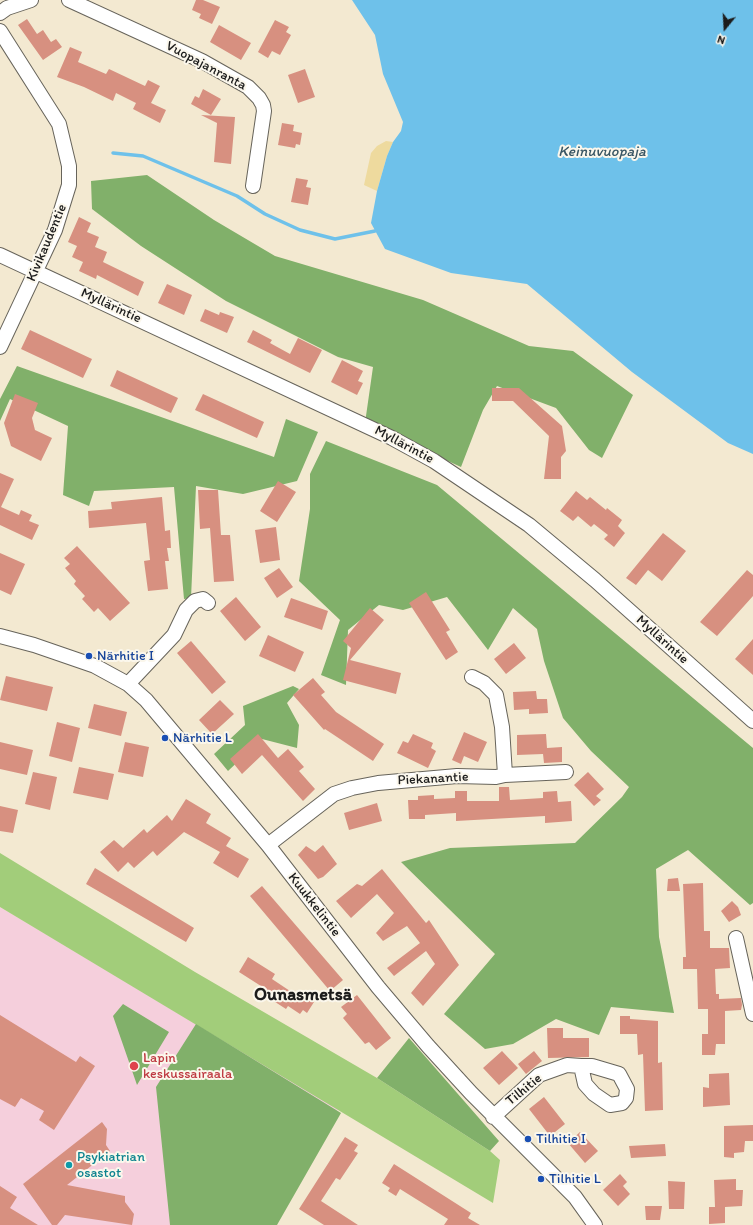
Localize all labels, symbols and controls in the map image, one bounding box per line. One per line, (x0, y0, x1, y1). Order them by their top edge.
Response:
north arrow (705, 8, 745, 48)
text: N (716, 33, 727, 47)
street label: Vuopajanranta (163, 38, 249, 94)
water label: Keinuvuopaja (558, 143, 646, 161)
street label: Kivikaudentie (23, 202, 71, 284)
street label: Myllärintie (78, 285, 144, 327)
street label: Myllärintie (371, 422, 437, 468)
street label: Myllärintie (632, 612, 692, 668)
place label: Närhitie I (97, 648, 154, 664)
marker: Närhitie I (84, 651, 94, 661)
place label: Närhitie L (173, 730, 232, 746)
marker: Närhitie L (160, 733, 170, 743)
street label: Piekanantie (397, 769, 469, 789)
street label: Kuukkelintie (284, 870, 344, 940)
district label: Ounasmetsä (254, 984, 352, 1006)
place label: Lapin keskussairaala (143, 1050, 232, 1082)
marker: Lapin keskussairaala (128, 1060, 140, 1072)
street label: Tilhitie (503, 1070, 545, 1110)
place label: Tilhitie I (536, 1131, 586, 1147)
marker: Tilhitie I (523, 1134, 533, 1144)
place label: Psykiatrian osastot (77, 1149, 145, 1182)
marker: Psykiatrian osastot (64, 1160, 74, 1170)
place label: Tilhitie L (549, 1171, 601, 1187)
marker: Tilhitie L (536, 1174, 546, 1184)

